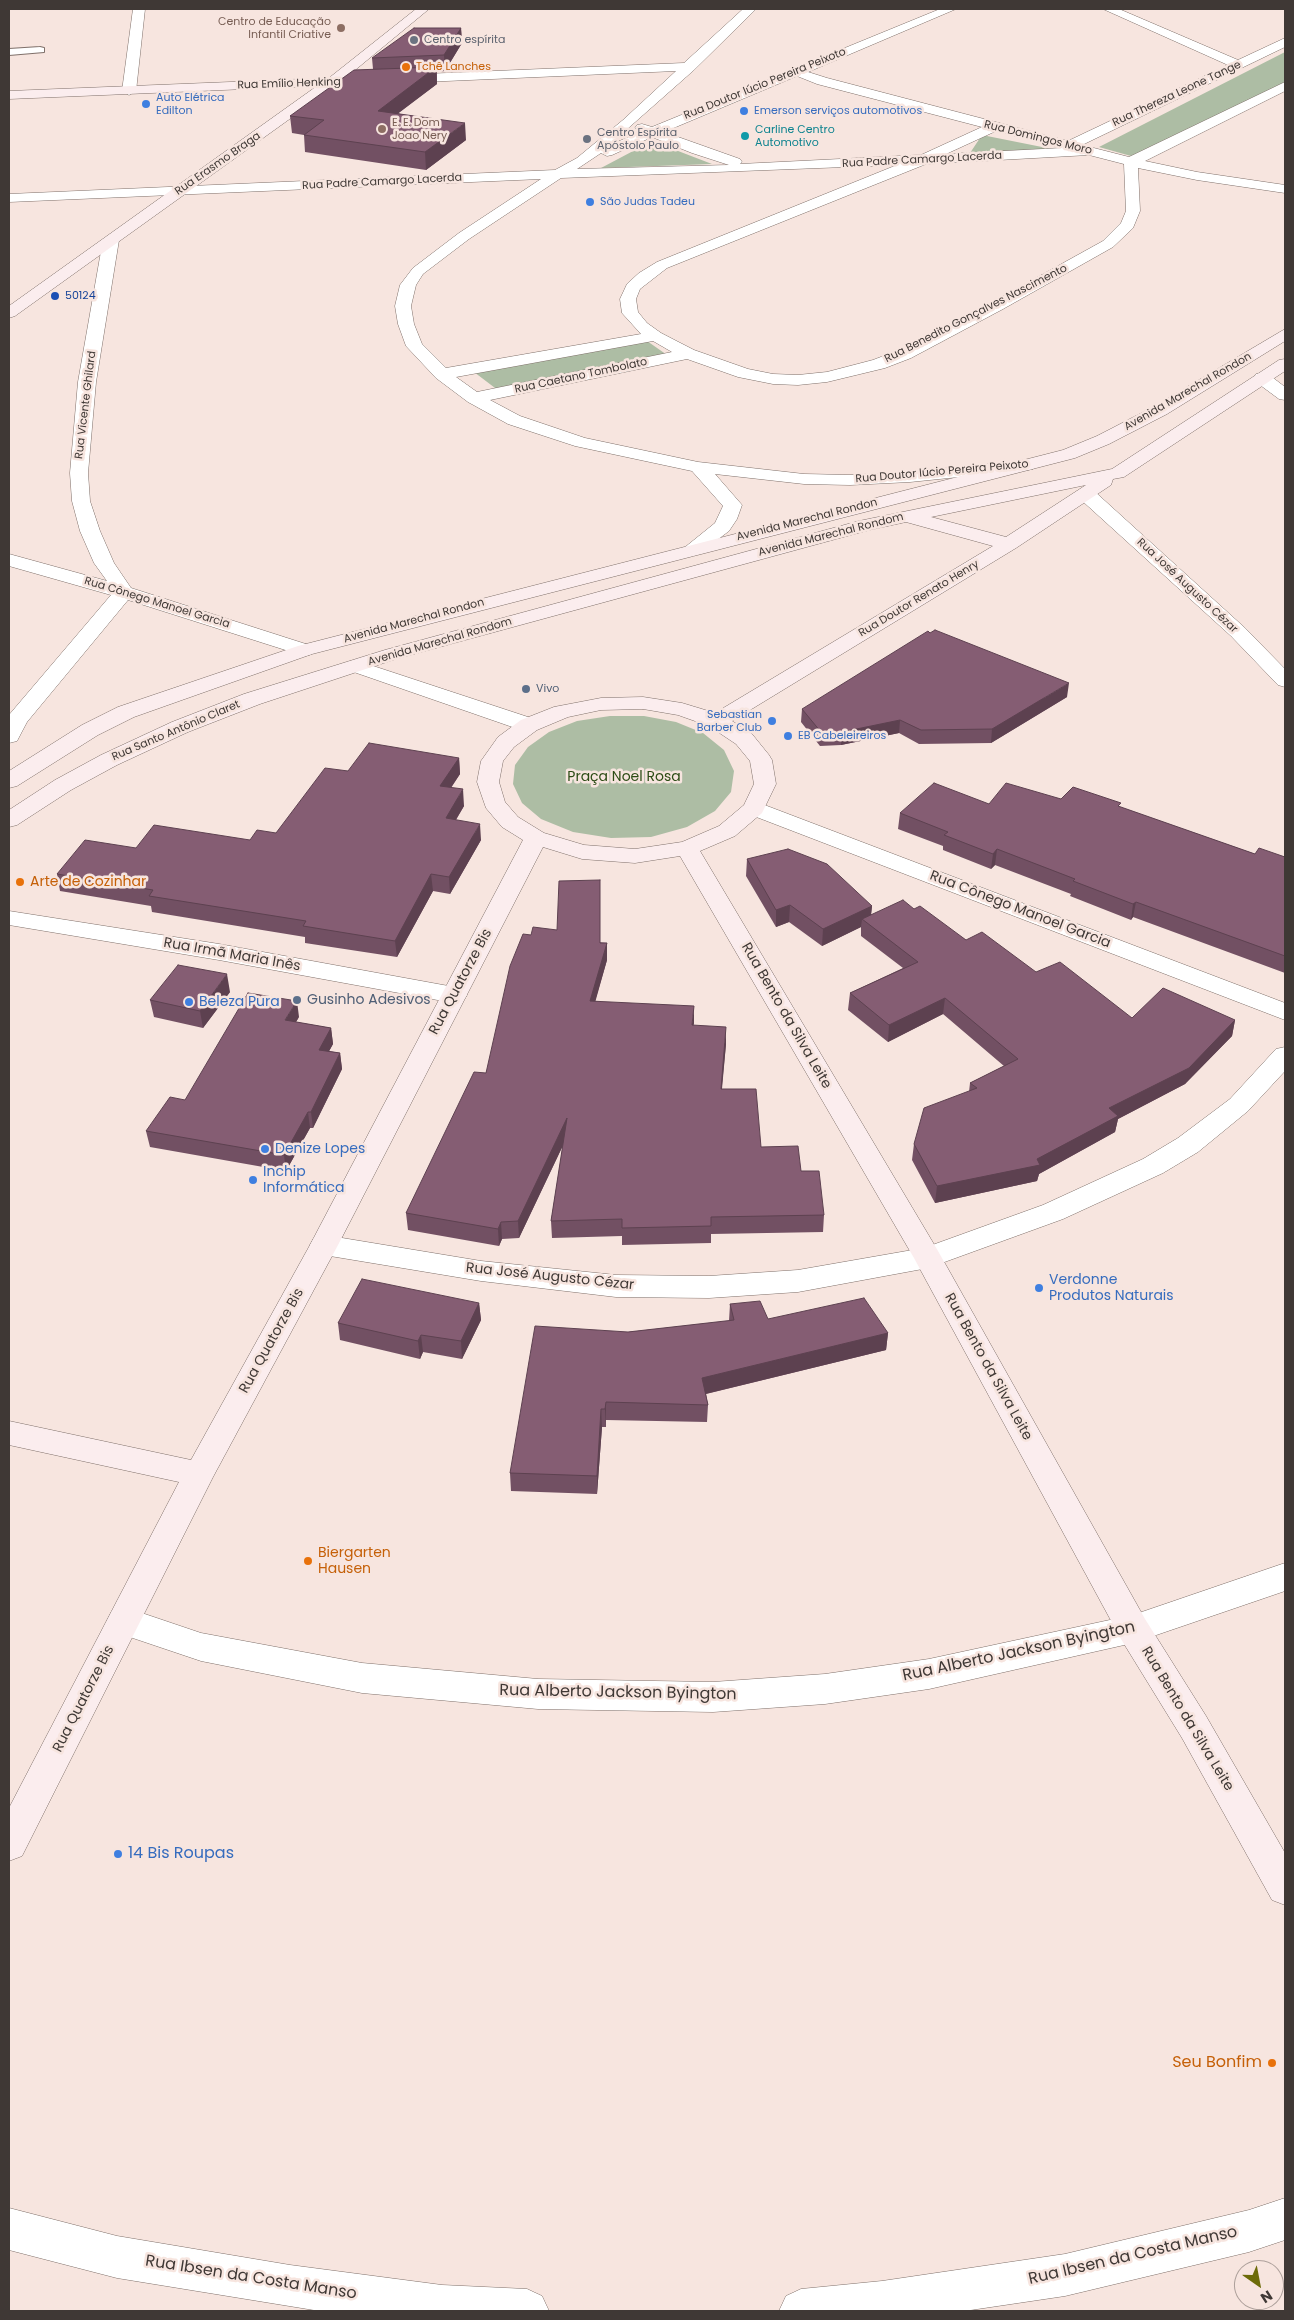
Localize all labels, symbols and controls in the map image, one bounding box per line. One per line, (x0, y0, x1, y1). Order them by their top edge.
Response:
place label: Centro de Educação Infantil Criative (218, 15, 331, 41)
marker: Centro de Educação Infantil Criative (335, 22, 347, 34)
place label: Centro espírita (424, 33, 505, 47)
marker: Centro espírita (408, 34, 420, 46)
street label: Rua Doutor lúcio Pereira Peixoto (682, 45, 848, 123)
street label: Rua Thereza Leone Tange (1111, 58, 1243, 130)
place label: Tchê Lanches (416, 60, 491, 74)
marker: Tchê Lanches (400, 61, 412, 73)
street label: Rua Emílio Henking (237, 76, 341, 92)
place label: Auto Elétrica Edilton (156, 91, 225, 117)
marker: Auto Elétrica Edilton (140, 98, 152, 110)
place label: Emerson serviços automotivos (754, 104, 922, 118)
marker: Emerson serviços automotivos (738, 105, 750, 117)
place label: E. E. Dom Joao Nery (392, 116, 447, 142)
street label: Rua Domingos Moro (983, 118, 1093, 158)
marker: E. E. Dom Joao Nery (376, 123, 388, 135)
place label: Carline Centro Automotivo (755, 123, 835, 149)
place label: Centro Espírita Apóstolo Paulo (597, 126, 679, 152)
street label: Rua Erasmo Braga (173, 129, 263, 199)
marker: Carline Centro Automotivo (739, 130, 751, 142)
marker: Centro Espírita Apóstolo Paulo (581, 133, 593, 145)
street label: Rua Padre Camargo Lacerda (842, 149, 1002, 171)
street label: Rua Padre Camargo Lacerda (302, 171, 462, 193)
place label: São Judas Tadeu (600, 195, 695, 209)
marker: São Judas Tadeu (584, 196, 596, 208)
street label: Rua Benedito Gonçalves Nascimento (882, 262, 1070, 366)
place label: 50124 (65, 289, 96, 303)
marker: 50124 (49, 290, 61, 302)
street label: Rua Vicente Ghilard (73, 350, 99, 460)
street label: Avenida Marechal Rondon (1122, 350, 1254, 434)
street label: Rua Caetano Tombolato (513, 355, 649, 397)
street label: Rua Doutor lúcio Pereira Peixoto (855, 458, 1029, 486)
street label: Avenida Marechal Rondon (735, 496, 879, 544)
street label: Avenida Marechal Rondom (757, 511, 905, 559)
street label: Rua José Augusto Cézar (1134, 536, 1240, 636)
street label: Rua Doutor Renato Henry (857, 558, 981, 640)
street label: Rua Cônego Manoel Garcia (83, 575, 231, 631)
street label: Avenida Marechal Rondon (342, 596, 486, 646)
street label: Avenida Marechal Rondom (366, 615, 514, 669)
place label: Vivo (536, 682, 559, 696)
marker: Vivo (520, 683, 532, 695)
street label: Rua Santo Antônio Claret (110, 698, 242, 764)
place label: Sebastian Barber Club (697, 708, 762, 734)
marker: Sebastian Barber Club (766, 715, 778, 727)
place label: EB Cabeleireiros (798, 729, 886, 743)
marker: EB Cabeleireiros (782, 730, 794, 742)
park label: Praça Noel Rosa (567, 769, 681, 785)
street label: Rua Cônego Manoel Garcia (927, 868, 1113, 952)
place label: Arte de Cozinhar (30, 874, 146, 890)
marker: Arte de Cozinhar (14, 876, 26, 888)
street label: Rua Quatorze Bis (426, 926, 496, 1038)
street label: Rua Irmã Maria Inês (162, 935, 302, 975)
street label: Rua Bento da Silva Leite (737, 940, 835, 1092)
place label: Gusinho Adesivos (307, 992, 431, 1008)
place label: Beleza Pura (199, 994, 280, 1010)
marker: Gusinho Adesivos (291, 994, 303, 1006)
marker: Beleza Pura (183, 996, 195, 1008)
place label: Denize Lopes (275, 1141, 365, 1157)
marker: Denize Lopes (259, 1143, 271, 1155)
place label: Inchip Informática (263, 1164, 345, 1196)
marker: Inchip Informática (247, 1174, 259, 1186)
street label: Rua José Augusto Cézar (465, 1260, 635, 1294)
place label: Verdonne Produtos Naturais (1049, 1272, 1174, 1304)
marker: Verdonne Produtos Naturais (1033, 1282, 1045, 1294)
street label: Rua Quatorze Bis (236, 1286, 308, 1396)
street label: Rua Bento da Silva Leite (941, 1291, 1035, 1443)
place label: Biergarten Hausen (318, 1545, 391, 1578)
marker: Biergarten Hausen (302, 1555, 314, 1567)
street label: Rua Alberto Jackson Byington (901, 1618, 1137, 1686)
street label: Rua Quatorze Bis (50, 1643, 118, 1755)
street label: Rua Bento da Silva Leite (1137, 1644, 1237, 1794)
street label: Rua Alberto Jackson Byington (499, 1681, 737, 1705)
place label: 14 Bis Roupas (128, 1844, 234, 1864)
marker: 14 Bis Roupas (112, 1848, 124, 1860)
place label: Seu Bonfim (1172, 2053, 1262, 2073)
marker: Seu Bonfim (1266, 2057, 1278, 2069)
street label: Rua Ibsen da Costa Manso (1027, 2223, 1239, 2289)
street label: Rua Ibsen da Costa Manso (144, 2252, 358, 2304)
north arrow (1234, 2260, 1284, 2310)
text: N (1257, 2285, 1276, 2308)

